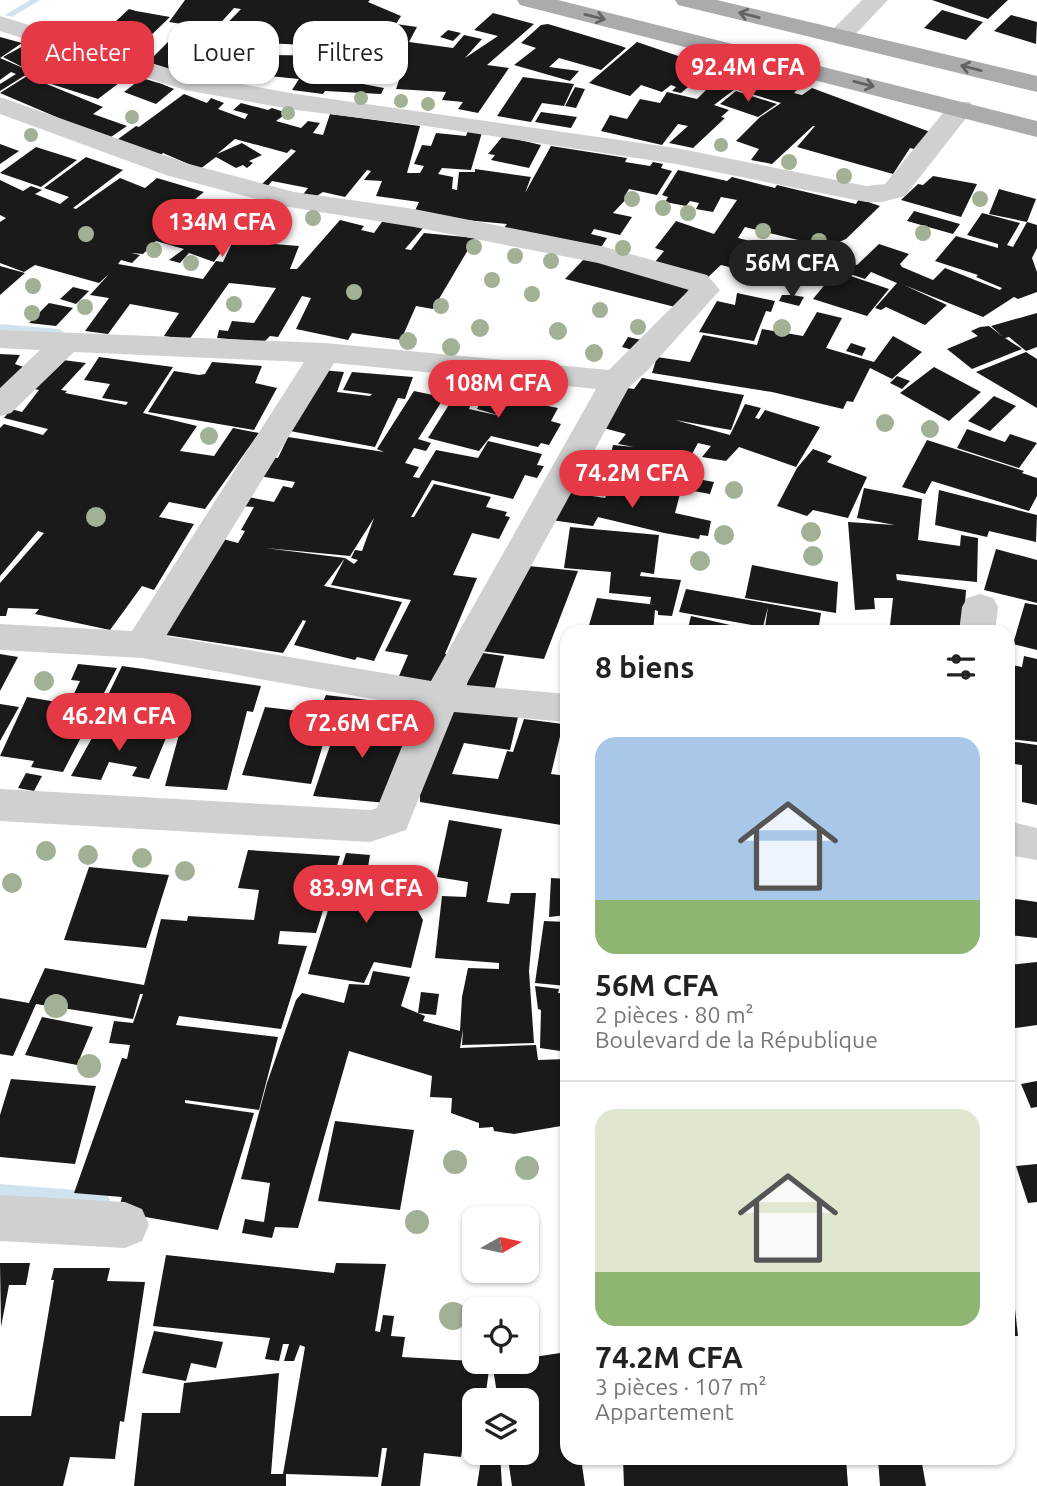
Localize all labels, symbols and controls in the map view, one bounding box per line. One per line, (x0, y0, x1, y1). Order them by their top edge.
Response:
one-way arrow (739, 8, 761, 21)
one-way arrow (584, 11, 606, 24)
chip: Acheter (21, 21, 154, 84)
chip: Louer (168, 21, 279, 84)
chip: Filtres (293, 21, 408, 84)
pin: 92.4M CFA (668, 44, 828, 104)
text: 92.4M CFA (691, 54, 805, 79)
one-way arrow (960, 61, 983, 74)
one-way arrow (852, 78, 874, 91)
pin: 134M CFA (150, 200, 294, 259)
text: 134M CFA (168, 209, 276, 234)
pin: 56M CFA (727, 240, 857, 300)
text: 56M CFA (745, 250, 839, 275)
pin: 108M CFA (426, 360, 570, 420)
text: 108M CFA (444, 370, 552, 395)
pin: 74.2M CFA (552, 450, 712, 510)
text: 74.2M CFA (575, 460, 689, 485)
icon: filters (942, 648, 980, 686)
text: 8 biens (595, 650, 694, 684)
pin: 46.2M CFA (39, 694, 199, 753)
pin: 72.6M CFA (282, 700, 442, 760)
text: 46.2M CFA (62, 703, 176, 728)
text: 72.6M CFA (305, 710, 419, 735)
icon: home (725, 783, 851, 909)
pin: 83.9M CFA (286, 866, 446, 925)
text: 83.9M CFA (309, 875, 423, 900)
text: 56M CFA (595, 968, 718, 1002)
text: 2 pièces · 80 m² (595, 1002, 754, 1027)
text: Boulevard de la République (595, 1027, 878, 1052)
icon: home (725, 1155, 851, 1281)
north arrow (462, 1206, 539, 1283)
map controls (462, 1206, 539, 1465)
button: locate (462, 1297, 539, 1374)
text: 74.2M CFA (595, 1340, 743, 1374)
text: 3 pièces · 107 m² (595, 1374, 767, 1399)
button: layers (462, 1388, 539, 1465)
text: Appartement (595, 1399, 734, 1424)

